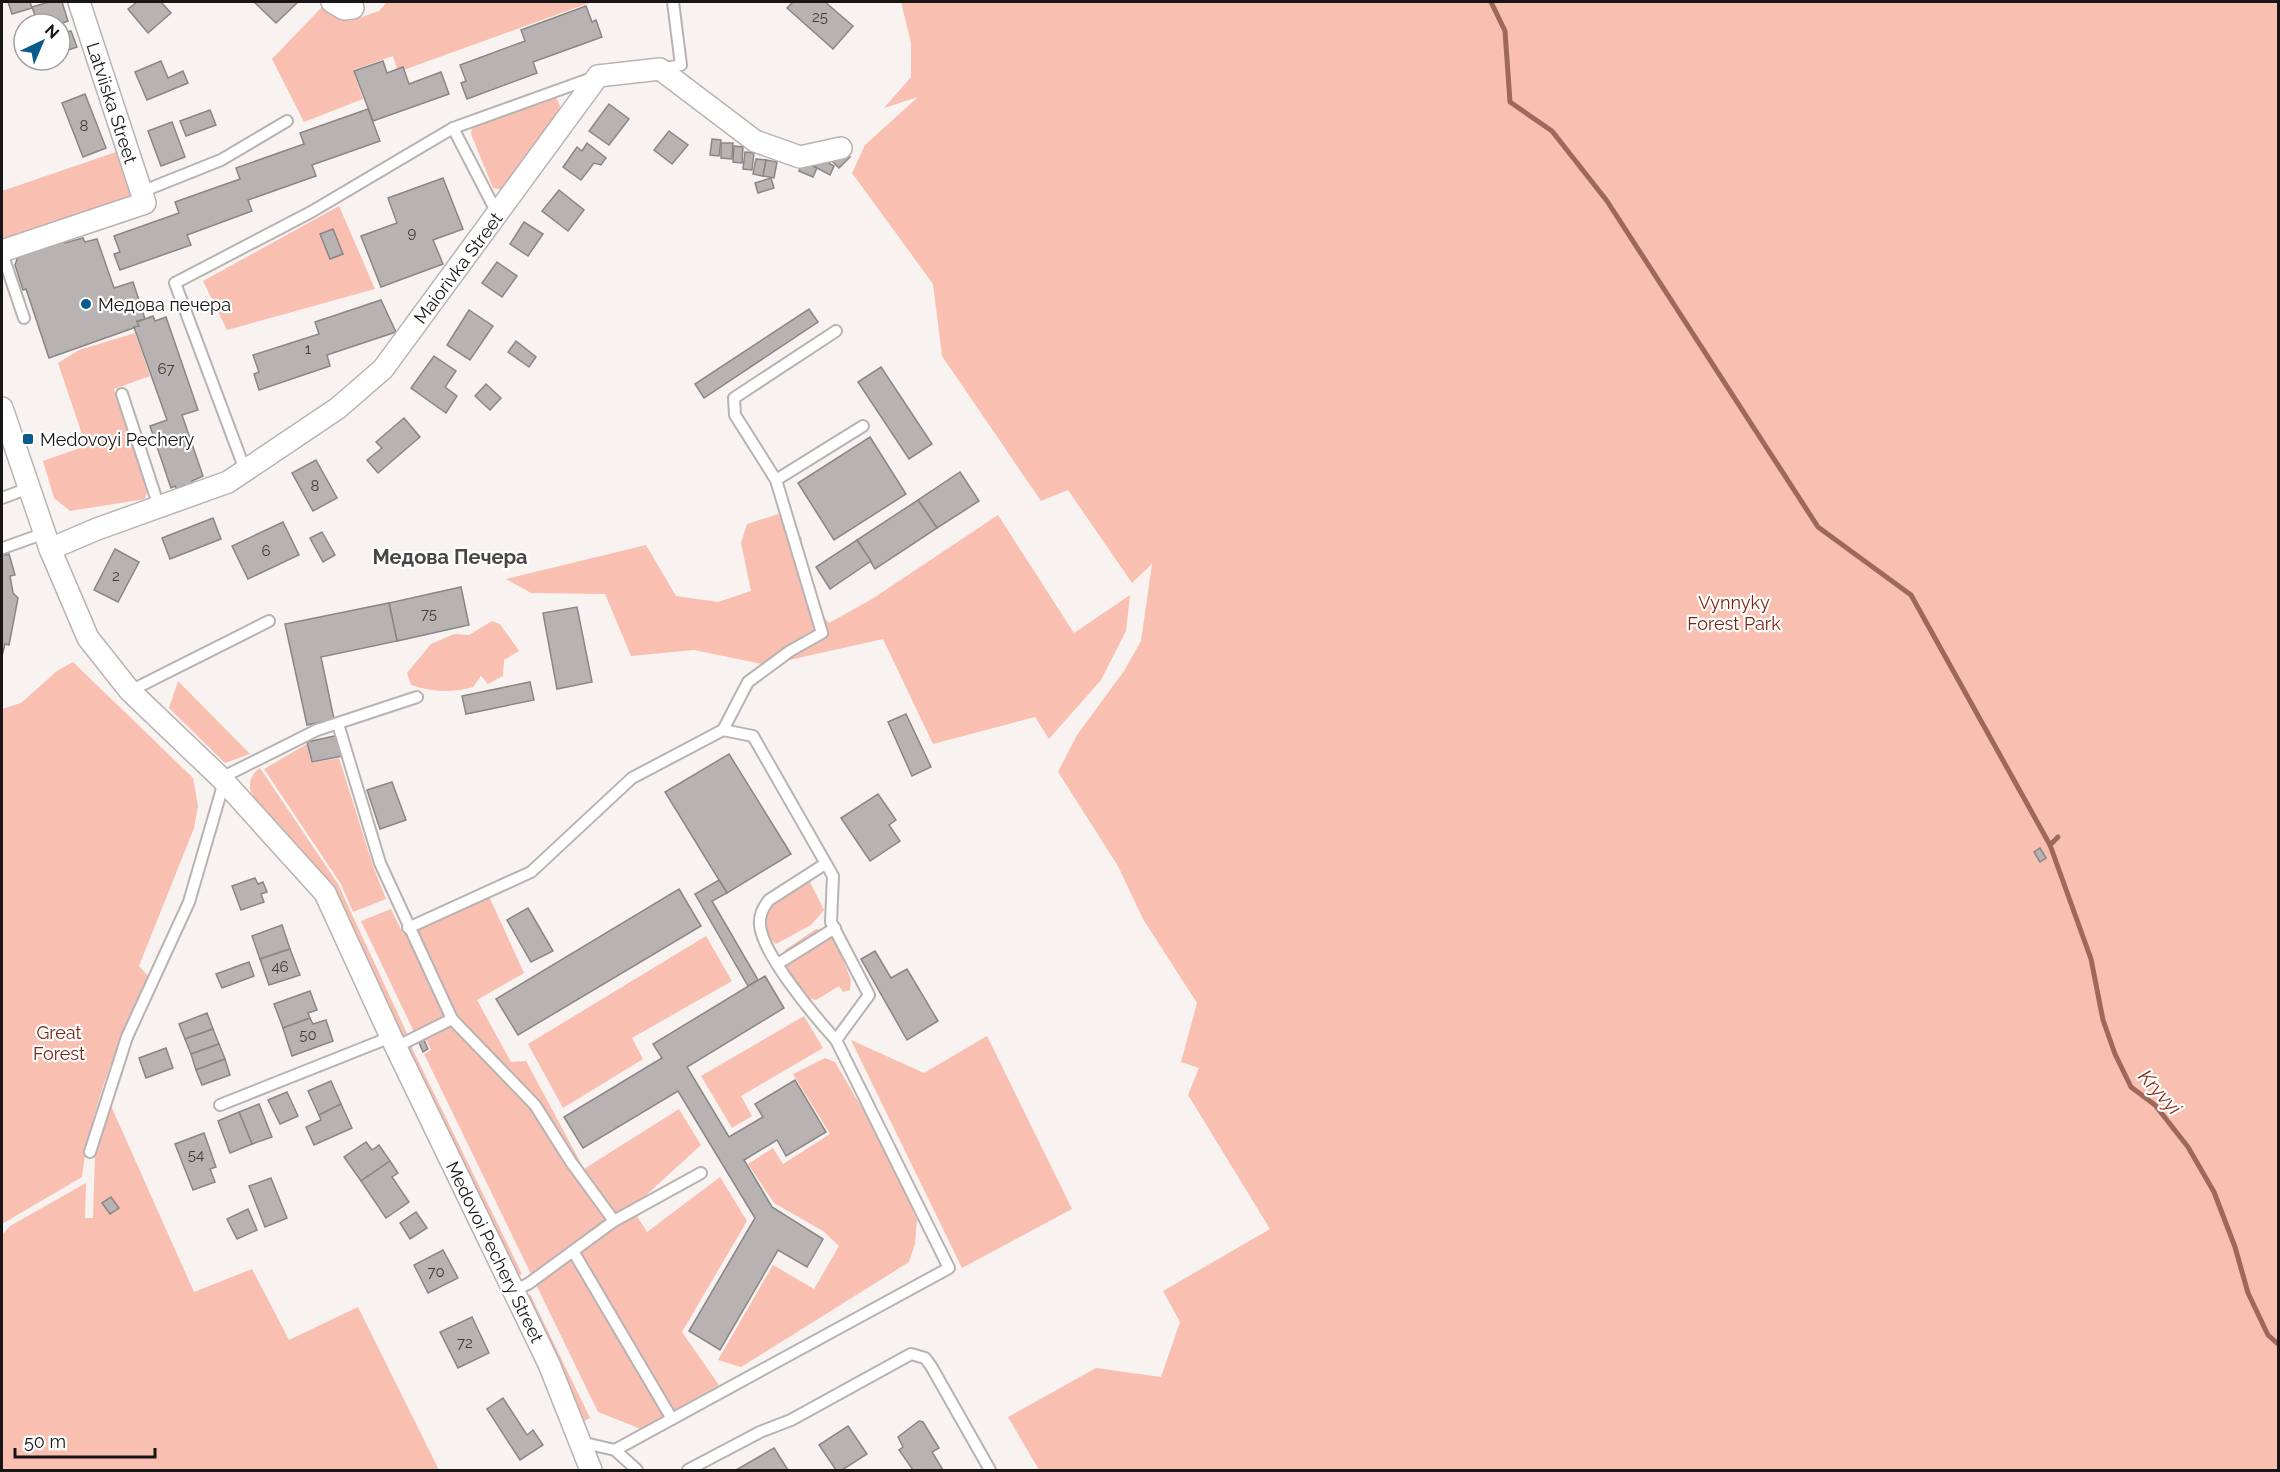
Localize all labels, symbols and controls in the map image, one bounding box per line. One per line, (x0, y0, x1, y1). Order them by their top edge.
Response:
house number: 25 (812, 8, 828, 26)
north arrow (12, 12, 72, 72)
text: N (41, 20, 63, 43)
street label: Latviiska Street (83, 40, 141, 166)
house number: 8 (80, 117, 89, 135)
street label: Maiorivka Street (409, 208, 507, 328)
house number: 9 (408, 224, 417, 242)
place label: Медова печера (98, 294, 231, 315)
marker: Медова печера (79, 297, 93, 311)
house number: 1 (305, 340, 312, 358)
house number: 67 (157, 360, 175, 378)
place label: Medovoyi Pechery (40, 429, 195, 450)
marker: Medovoyi Pechery (21, 432, 35, 446)
house number: 8 (311, 477, 320, 495)
house number: 6 (261, 542, 271, 560)
district label: Медова Печера (372, 545, 528, 569)
house number: 2 (112, 567, 120, 585)
park label: Vynnyky Forest Park (1687, 592, 1781, 634)
house number: 75 (421, 605, 437, 623)
house number: 46 (271, 958, 289, 976)
park label: Great Forest (33, 1022, 85, 1064)
house number: 50 (299, 1026, 317, 1044)
water label: Kryvyi (2133, 1064, 2187, 1120)
house number: 54 (188, 1146, 204, 1164)
street label: Medovoi Pechery Street (442, 1158, 548, 1346)
house number: 70 (427, 1263, 445, 1281)
house number: 72 (457, 1334, 473, 1352)
scale bar (15, 1421, 154, 1459)
text: 50 m (24, 1431, 66, 1452)

